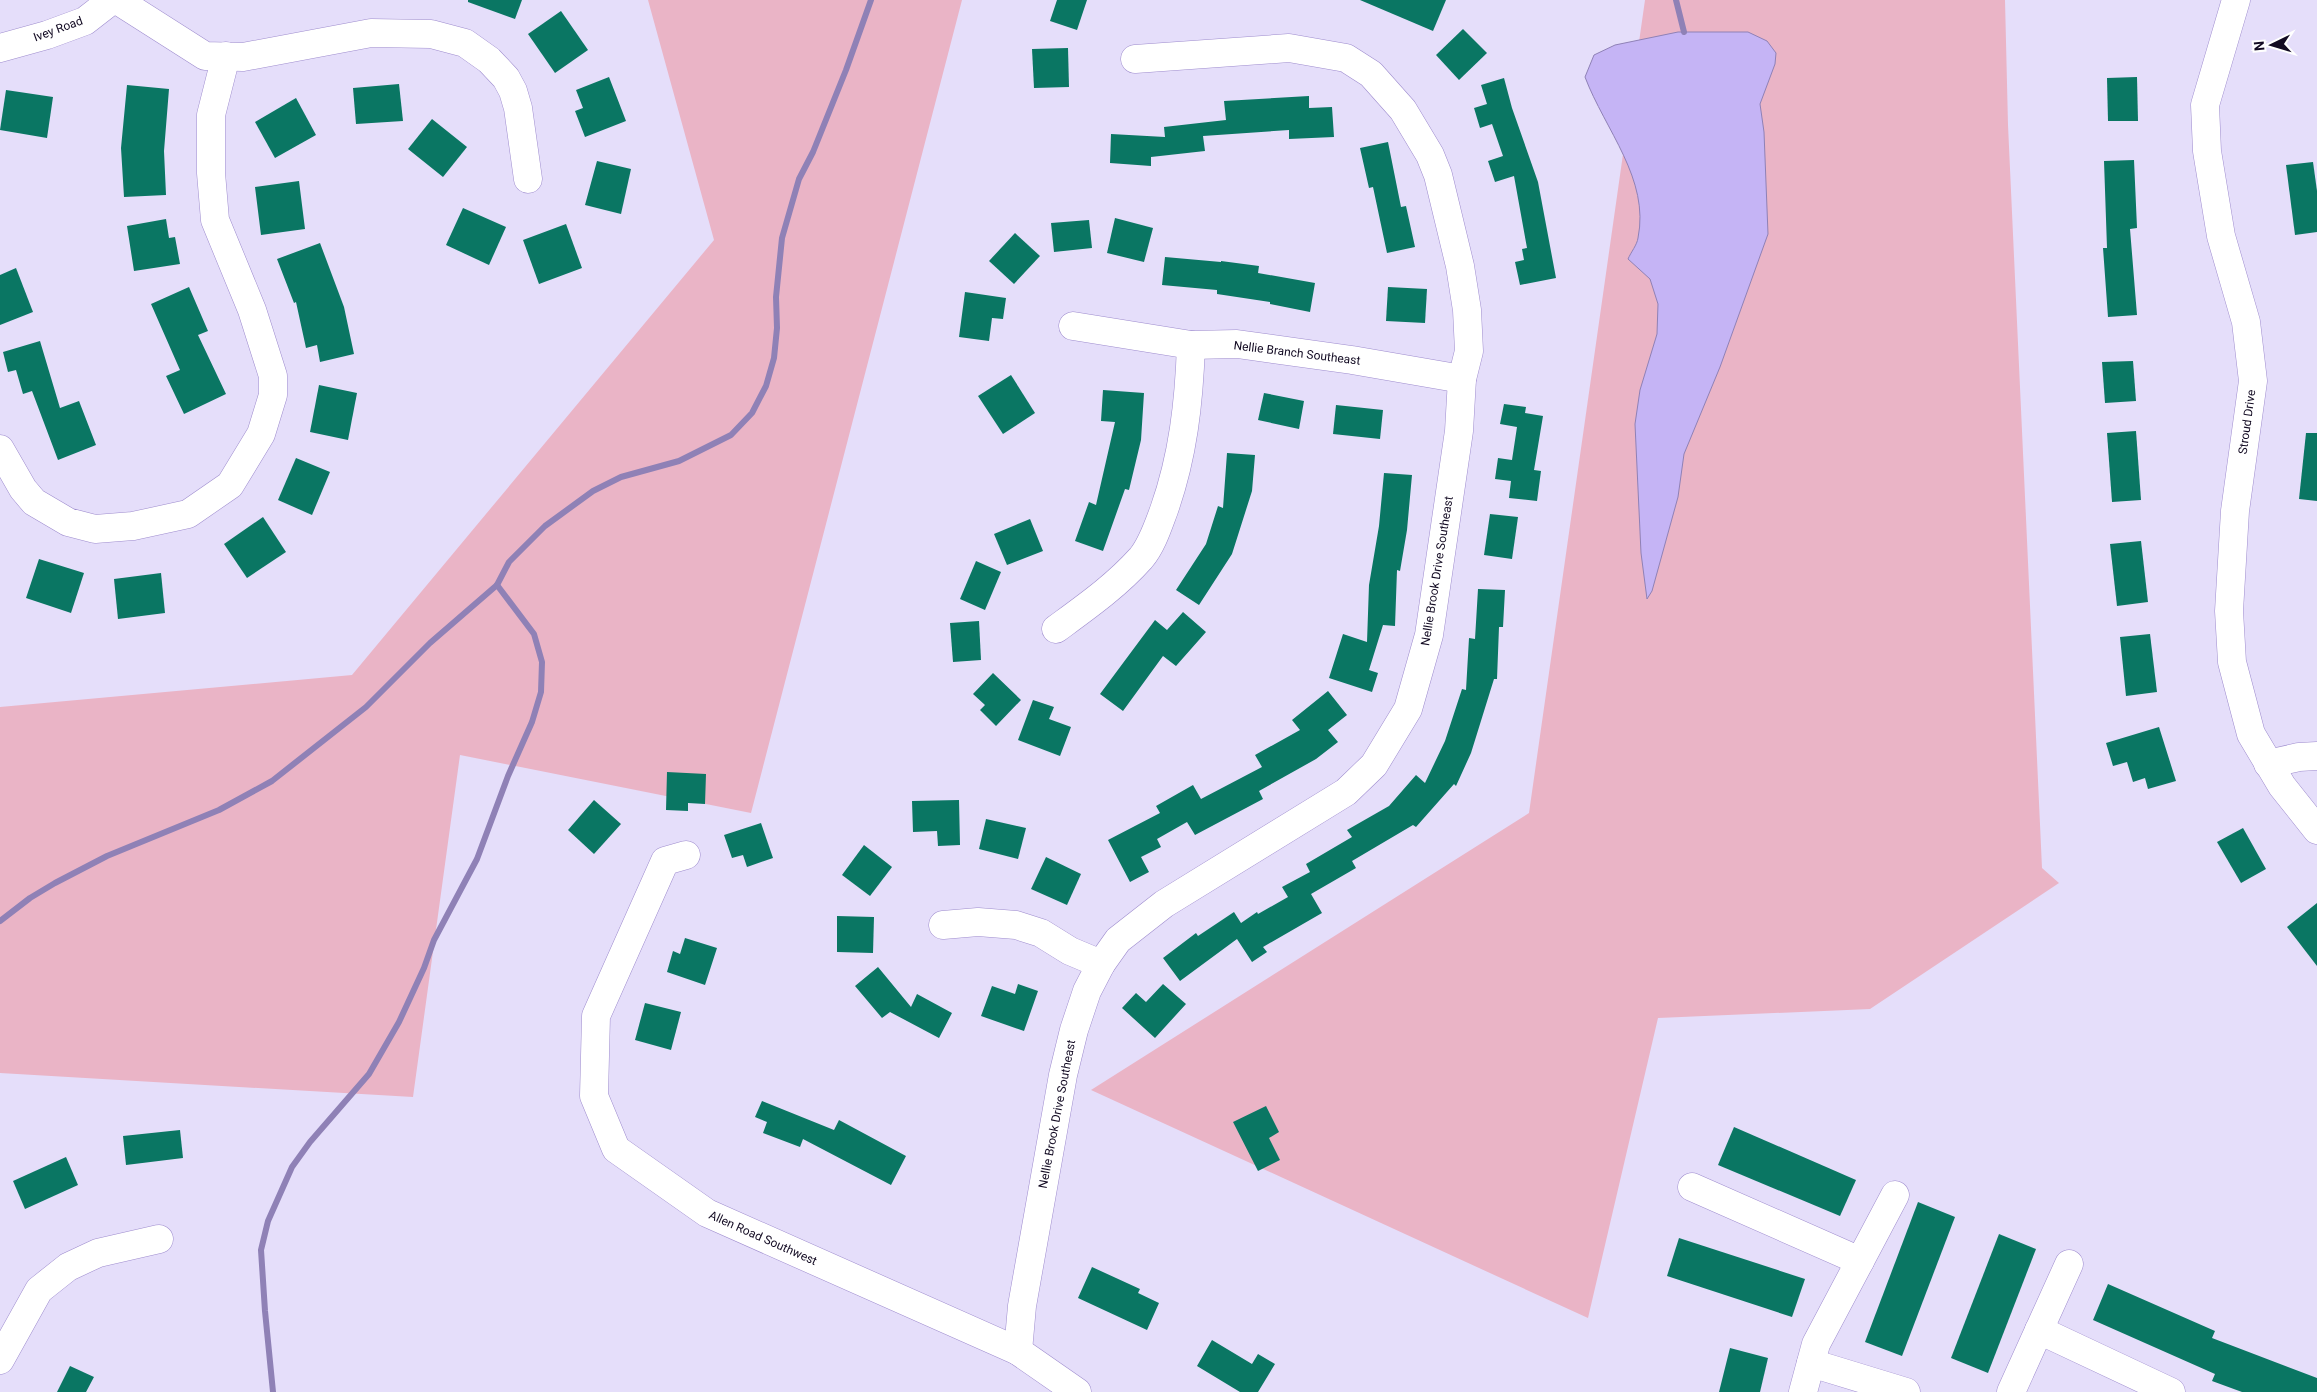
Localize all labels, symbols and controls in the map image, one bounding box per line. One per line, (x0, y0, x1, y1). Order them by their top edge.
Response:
street label: Ivey Road (31, 14, 85, 44)
north arrow (2247, 20, 2297, 70)
text: N (2251, 41, 2267, 52)
street label: Nellie Branch Southeast (1233, 338, 1361, 368)
street label: Stroud Drive (2236, 389, 2258, 455)
street label: Nellie Brook Drive Southeast (1418, 495, 1456, 647)
street label: Nellie Brook Drive Southeast (1036, 1038, 1078, 1190)
street label: Allen Road Southwest (707, 1208, 819, 1268)

